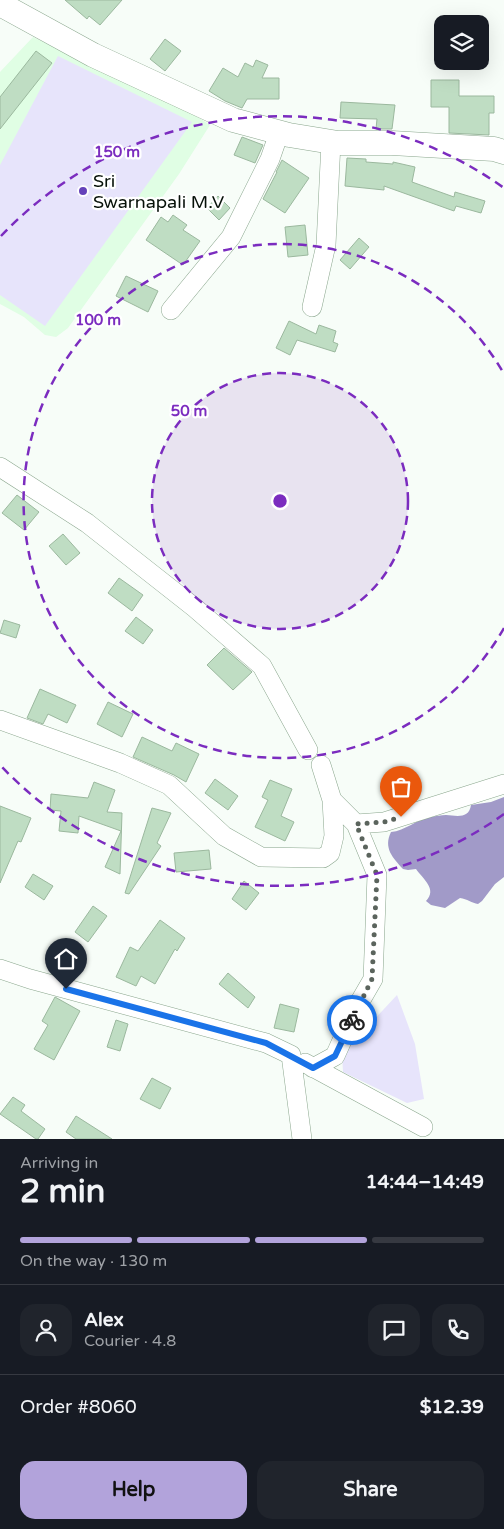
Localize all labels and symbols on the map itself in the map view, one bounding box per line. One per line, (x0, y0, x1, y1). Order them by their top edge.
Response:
text: 150 m (94, 143, 140, 161)
place label: Sri Swarnapali M.V (93, 170, 225, 213)
marker: Sri Swarnapali M.V (77, 185, 89, 197)
text: 100 m (75, 311, 121, 329)
text: 50 m (171, 402, 207, 420)
centre of rings (271, 492, 289, 510)
pin (380, 766, 422, 817)
pin (45, 938, 87, 989)
courier (327, 995, 377, 1045)

